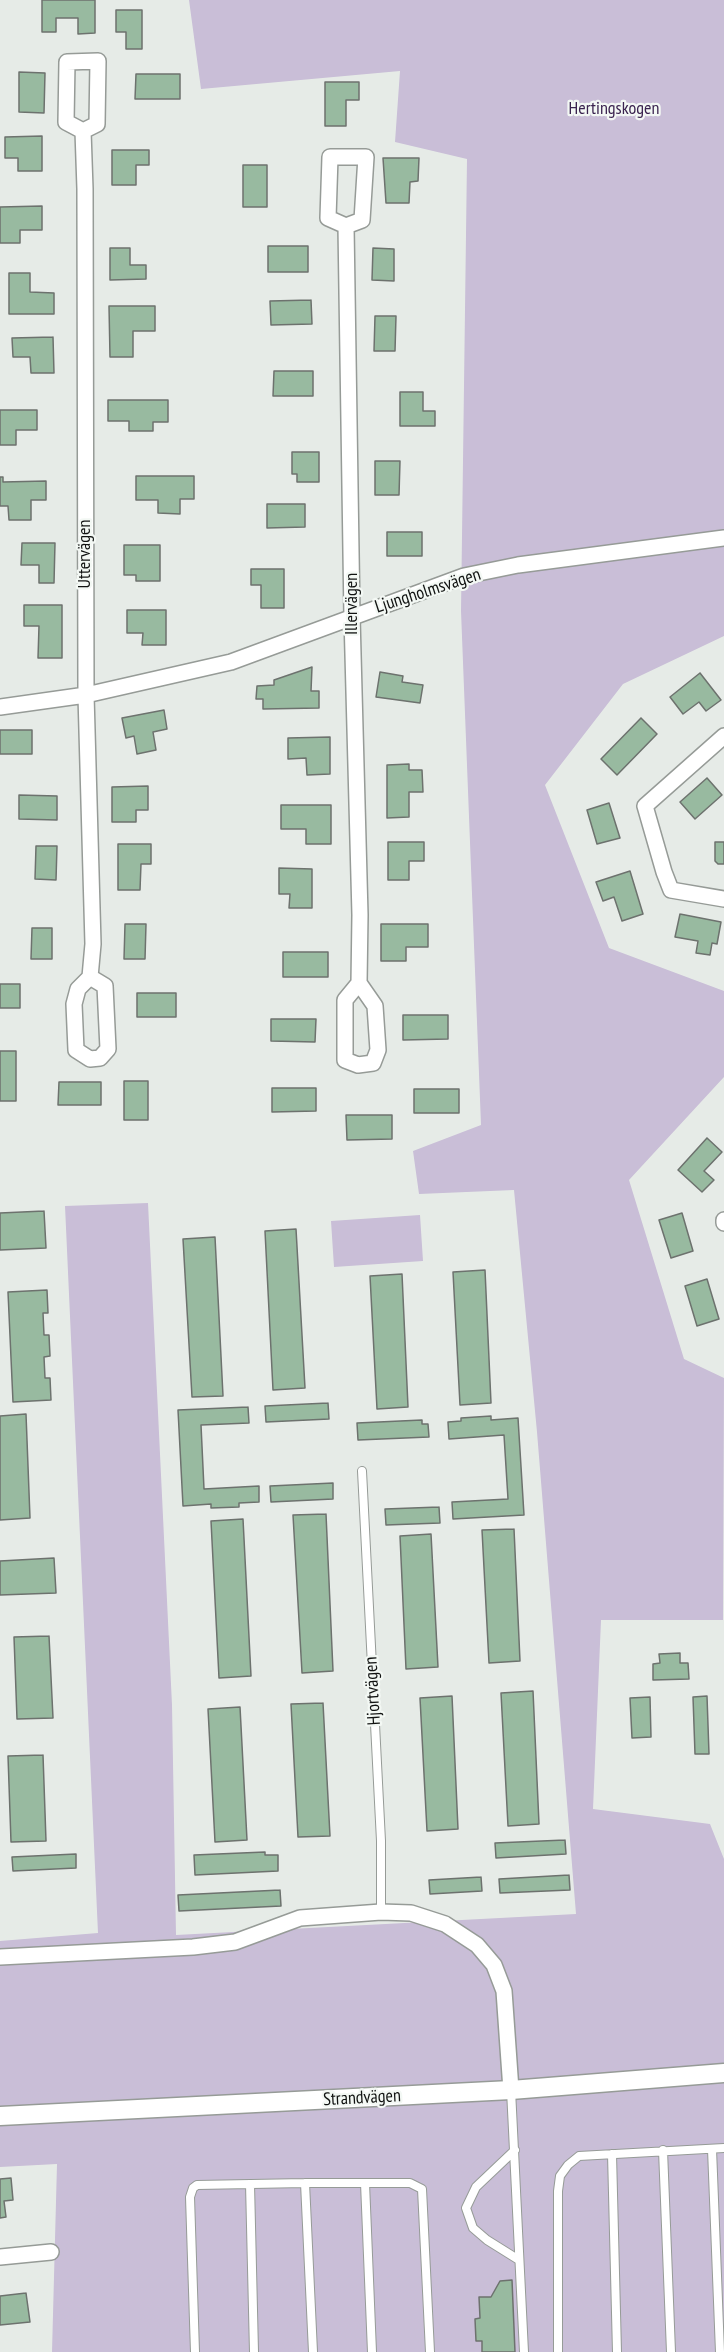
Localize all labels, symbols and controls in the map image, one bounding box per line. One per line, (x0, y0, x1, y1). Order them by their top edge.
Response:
park label: Hertingskogen (569, 98, 659, 120)
street label: Uttervägen (74, 520, 96, 588)
street label: Ljungholmsvägen (372, 564, 484, 618)
street label: Illervägen (341, 573, 363, 635)
street label: Hjortvägen (360, 1656, 386, 1726)
street label: Strandvägen (323, 2085, 401, 2111)

